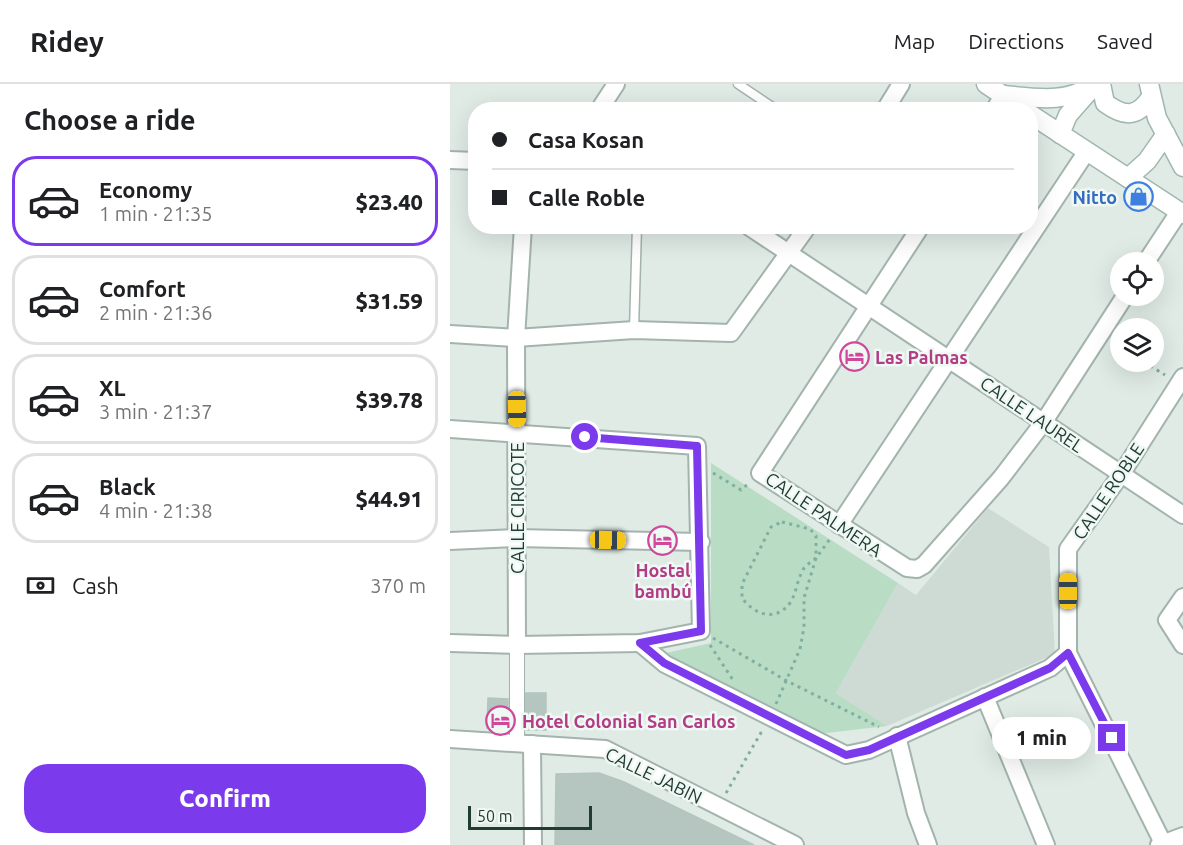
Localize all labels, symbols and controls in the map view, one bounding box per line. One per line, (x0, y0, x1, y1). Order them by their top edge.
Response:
text: Ridey (30, 26, 104, 57)
text: Map (894, 29, 935, 53)
text: Directions (968, 29, 1064, 53)
text: Saved (1097, 29, 1153, 53)
text: Choose a ride (24, 105, 196, 135)
text: Casa Kosan (528, 127, 644, 152)
icon: car (27, 174, 81, 228)
text: Economy (99, 177, 192, 202)
shop icon: Nitto (1122, 181, 1154, 213)
text: Calle Roble (528, 185, 645, 210)
place label: Nitto (1072, 187, 1117, 207)
text: $23.40 (356, 189, 423, 214)
text: 1 min · 21:35 (99, 202, 213, 225)
map controls (1110, 252, 1164, 372)
button: locate (1110, 252, 1164, 306)
icon: car (27, 273, 81, 327)
text: Comfort (99, 276, 186, 301)
text: $31.59 (356, 288, 423, 313)
text: 2 min · 21:36 (99, 301, 213, 324)
button: layers (1110, 318, 1164, 372)
hotel icon: Las Palmas (838, 341, 870, 373)
place label: Las Palmas (875, 347, 968, 367)
icon: car (27, 372, 81, 426)
street label: CALLE LAUREL (977, 372, 1087, 456)
text: XL (99, 375, 126, 400)
text: $39.78 (356, 387, 423, 412)
car (508, 391, 526, 427)
text: 3 min · 21:37 (99, 400, 213, 423)
route start (571, 423, 598, 450)
street label: CALLE ROBLE (1069, 439, 1147, 543)
street label: CALLE CIRICOTE (507, 442, 527, 574)
street label: CALLE PALMERA (762, 468, 886, 560)
icon: car (27, 471, 81, 525)
text: Black (99, 474, 156, 499)
text: $44.91 (356, 486, 423, 511)
text: 4 min · 21:38 (99, 499, 213, 522)
hotel icon: Hostal bambú (647, 525, 679, 557)
car (590, 531, 626, 549)
place label: Hostal bambú (634, 560, 692, 601)
icon: cash (24, 569, 57, 602)
text: Cash (72, 573, 119, 598)
car (1059, 573, 1077, 609)
text: 370 m (370, 574, 426, 597)
hotel icon: Hotel Colonial San Carlos (485, 705, 517, 737)
place label: Hotel Colonial San Carlos (522, 711, 736, 731)
callout: 1 min (992, 717, 1091, 759)
route end (1098, 724, 1125, 751)
text: 1 min (1016, 726, 1067, 749)
street label: CALLE JABIN (602, 743, 706, 807)
button: Confirm (24, 764, 426, 833)
scale bar (468, 803, 592, 830)
text: 50 m (477, 807, 513, 825)

